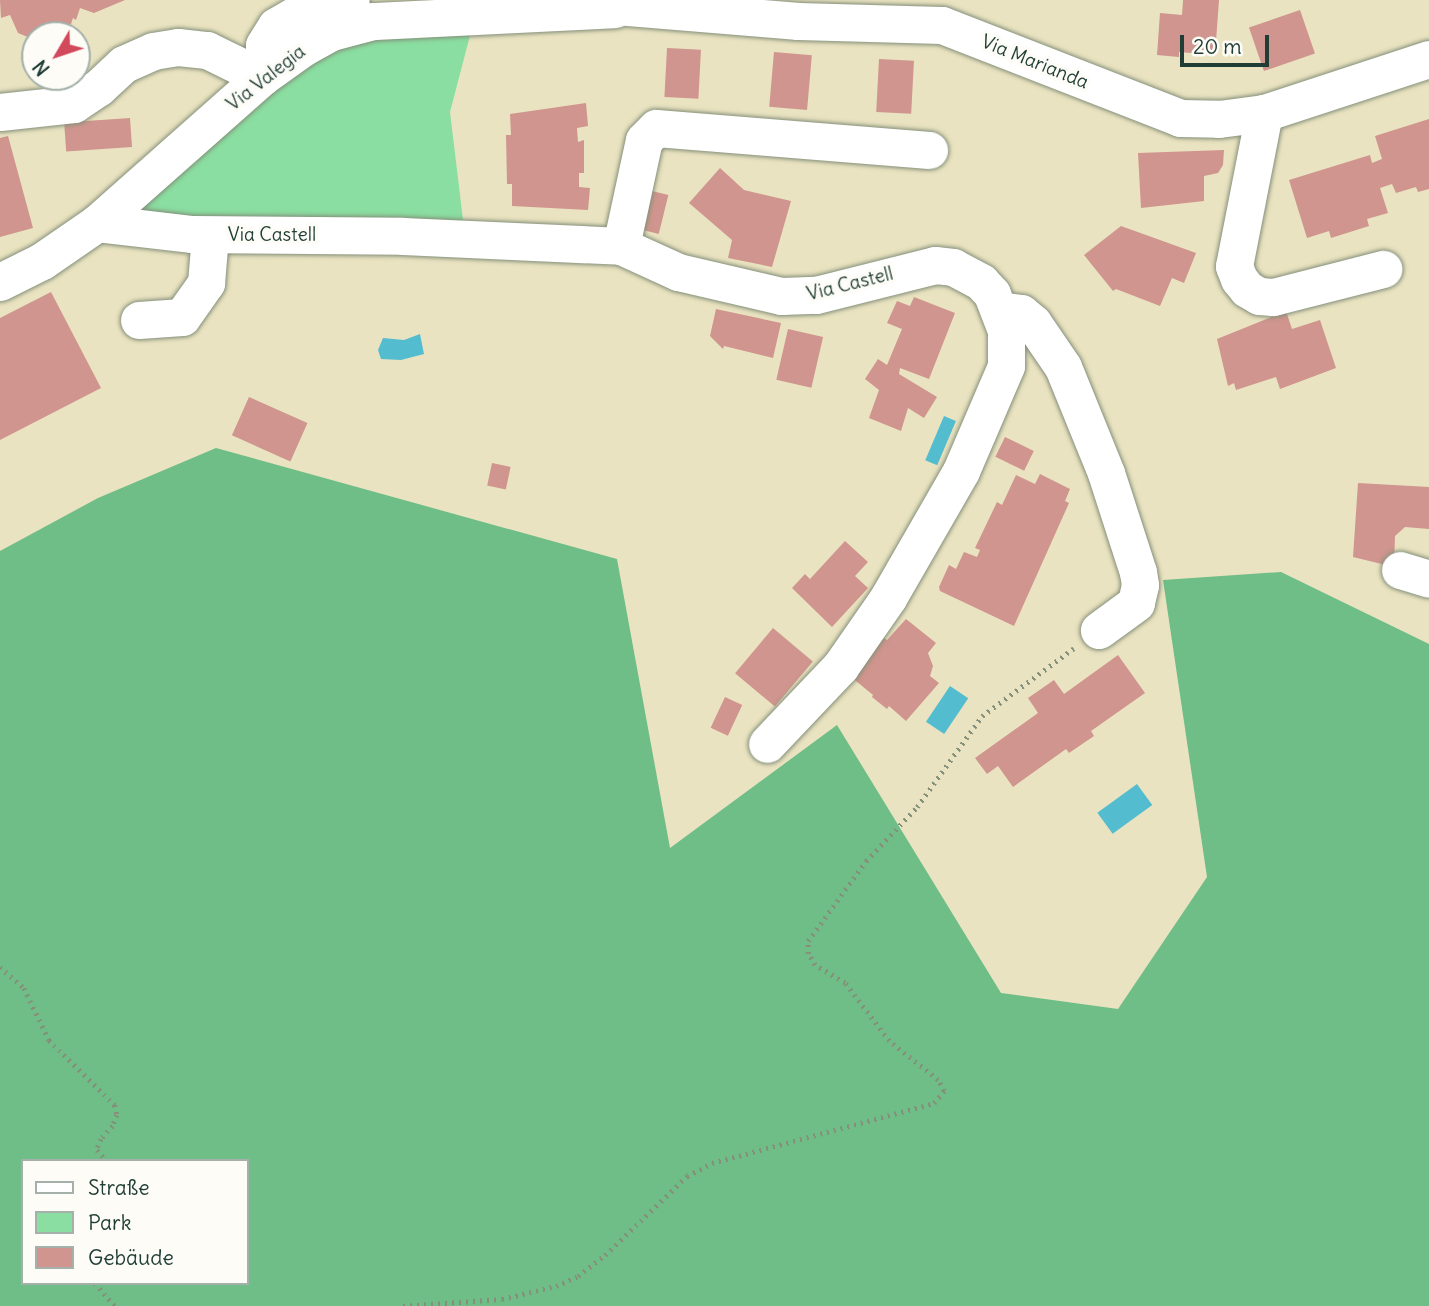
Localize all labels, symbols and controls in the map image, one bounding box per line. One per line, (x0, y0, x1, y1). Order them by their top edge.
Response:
north arrow (21, 21, 91, 91)
scale bar (1184, 21, 1273, 65)
street label: Via Marianda (978, 30, 1092, 94)
text: 20 m (1193, 33, 1242, 60)
street label: Via Valegia (222, 40, 310, 116)
text: N (28, 55, 55, 81)
street label: Via Castell (228, 224, 316, 246)
street label: Via Castell (804, 262, 896, 306)
legend (21, 1159, 248, 1285)
text: Straße (88, 1174, 149, 1201)
text: Park (88, 1209, 131, 1236)
text: Gebäude (88, 1244, 174, 1271)

